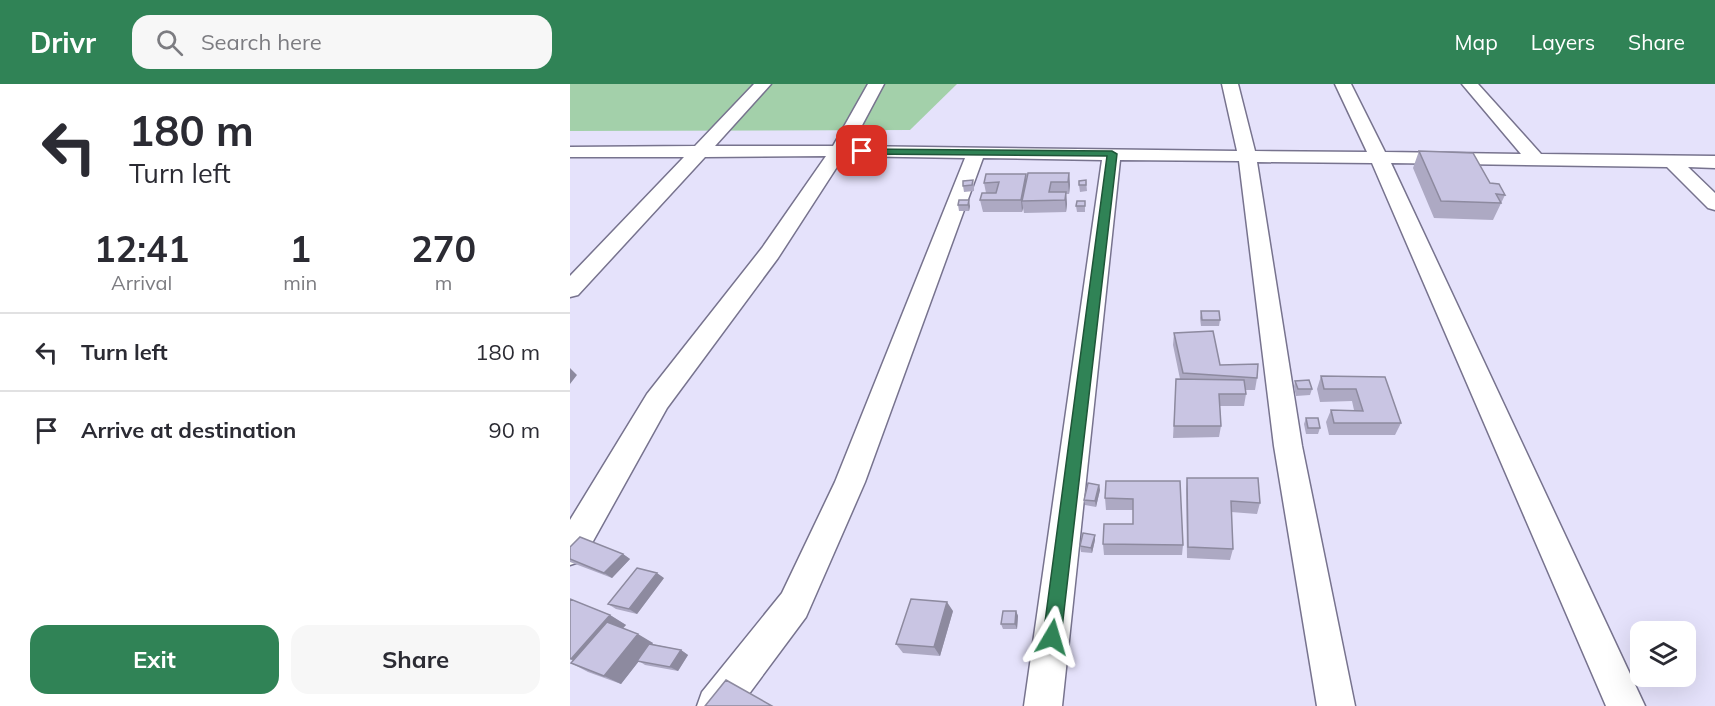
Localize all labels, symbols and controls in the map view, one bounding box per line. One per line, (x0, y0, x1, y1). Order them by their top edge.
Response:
search box (132, 15, 552, 69)
text: Drivr (30, 25, 96, 60)
icon: search (153, 26, 186, 59)
text: Search here (201, 28, 322, 56)
text: Map (1455, 29, 1498, 55)
text: Layers (1531, 29, 1595, 55)
text: Share (1628, 29, 1685, 55)
text: 180 m (129, 104, 254, 157)
icon: left (30, 108, 108, 186)
pin (836, 125, 887, 176)
icon: arrive (845, 134, 878, 167)
text: Turn left (129, 156, 231, 190)
text: 12:41 (94, 226, 189, 271)
text: 1 (289, 226, 311, 271)
text: 270 (411, 226, 476, 271)
text: Arrival (111, 270, 172, 295)
text: min (283, 270, 317, 295)
text: m (435, 270, 452, 295)
icon: left (30, 336, 63, 369)
text: Turn left (81, 338, 168, 366)
text: 180 m (475, 338, 540, 366)
icon: arrive (30, 414, 63, 447)
text: Arrive at destination (81, 416, 296, 444)
text: 90 m (489, 416, 540, 444)
position arrow (1020, 605, 1084, 669)
map controls (1630, 621, 1696, 687)
button: layers (1630, 621, 1696, 687)
button: Exit (30, 625, 279, 694)
button: Share (291, 625, 540, 694)

